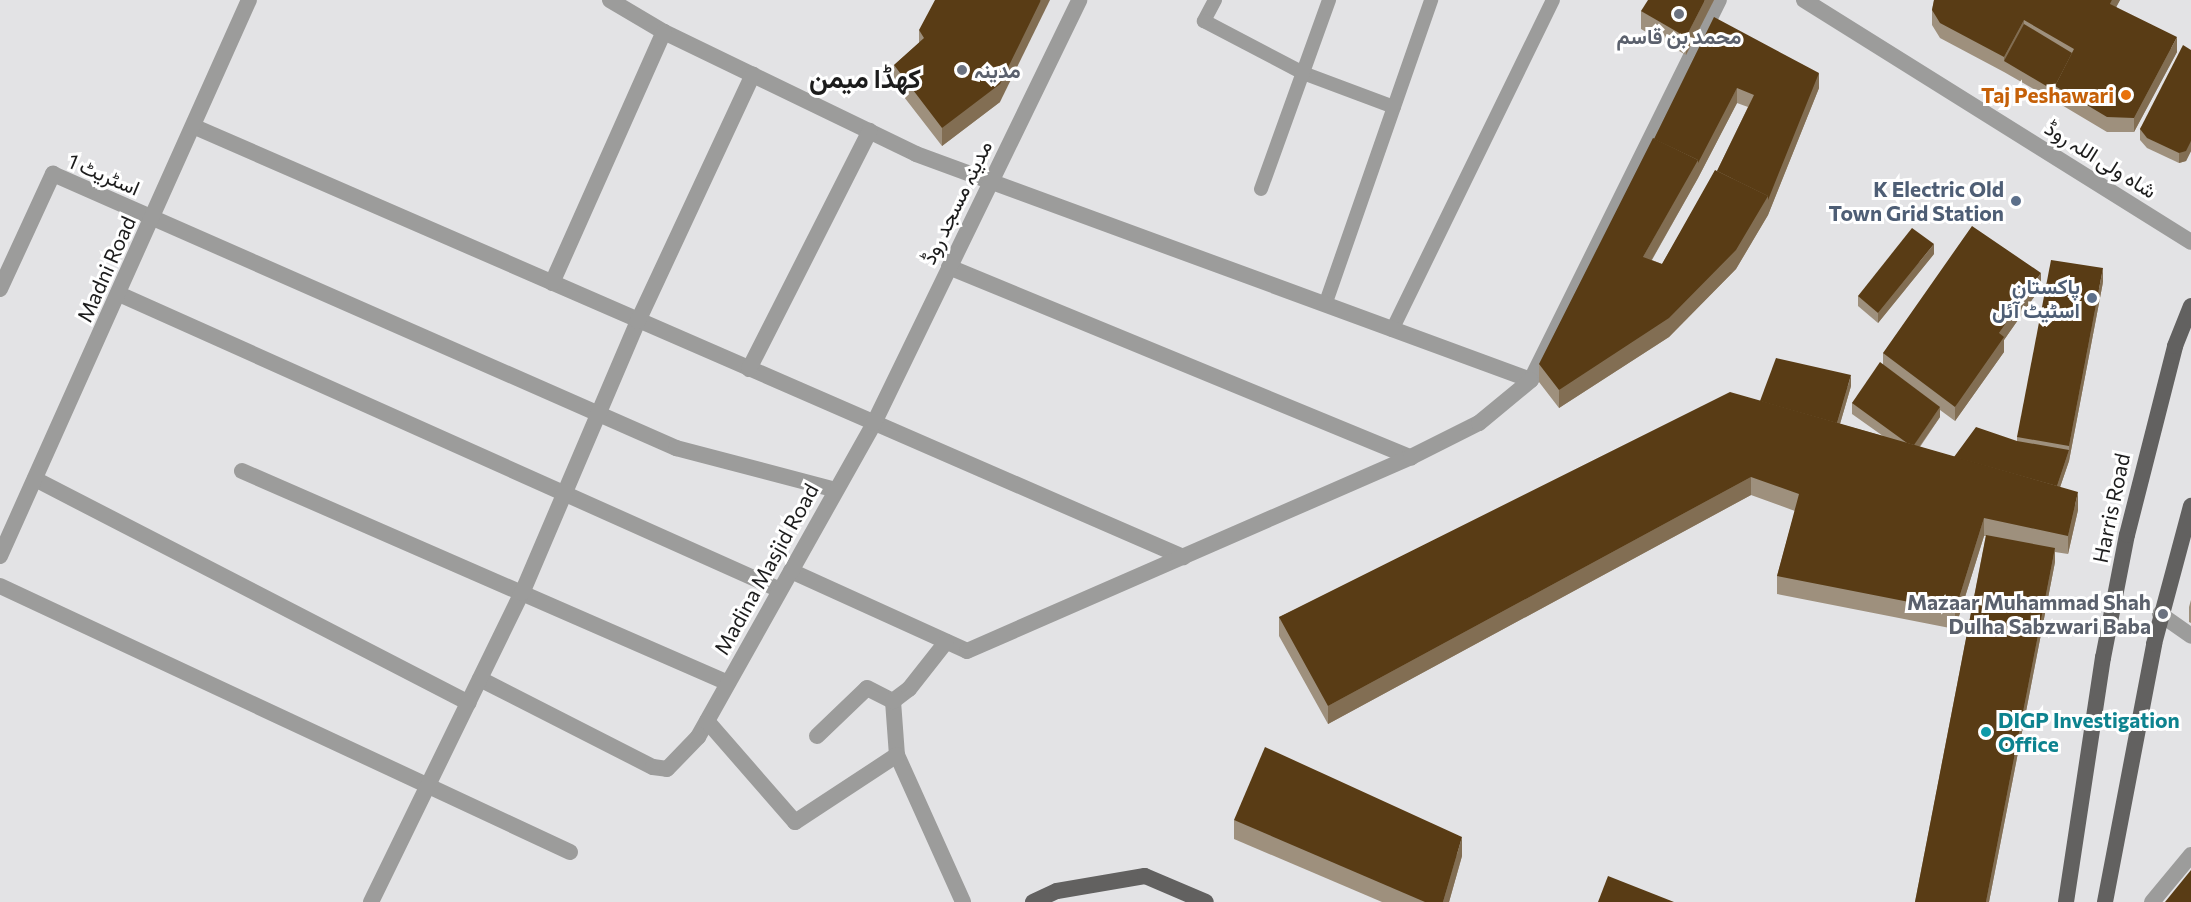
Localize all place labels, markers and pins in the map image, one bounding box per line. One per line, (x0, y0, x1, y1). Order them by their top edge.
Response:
marker: محمد بن قاسم (1672, 7, 1686, 21)
place label: محمد بن قاسم (1617, 23, 1741, 49)
place label: مدینہ (974, 57, 1021, 83)
marker: مدینہ (955, 63, 969, 77)
place label: Taj Peshawari (1981, 82, 2114, 108)
marker: Taj Peshawari (2119, 88, 2133, 102)
place label: K Electric Old Town Grid Station (1828, 176, 2004, 226)
marker: K Electric Old Town Grid Station (2009, 194, 2023, 208)
place label: پاکستان اسٹیٹ آئل (1992, 273, 2080, 323)
marker: پاکستان اسٹیٹ آئل (2085, 291, 2099, 305)
place label: Mazaar Muhammad Shah Dulha Sabzwari Baba (1907, 589, 2151, 639)
marker: Mazaar Muhammad Shah Dulha Sabzwari Baba (2156, 607, 2170, 621)
place label: DIGP Investigation Office (1998, 707, 2180, 757)
marker: DIGP Investigation Office (1979, 725, 1993, 739)

